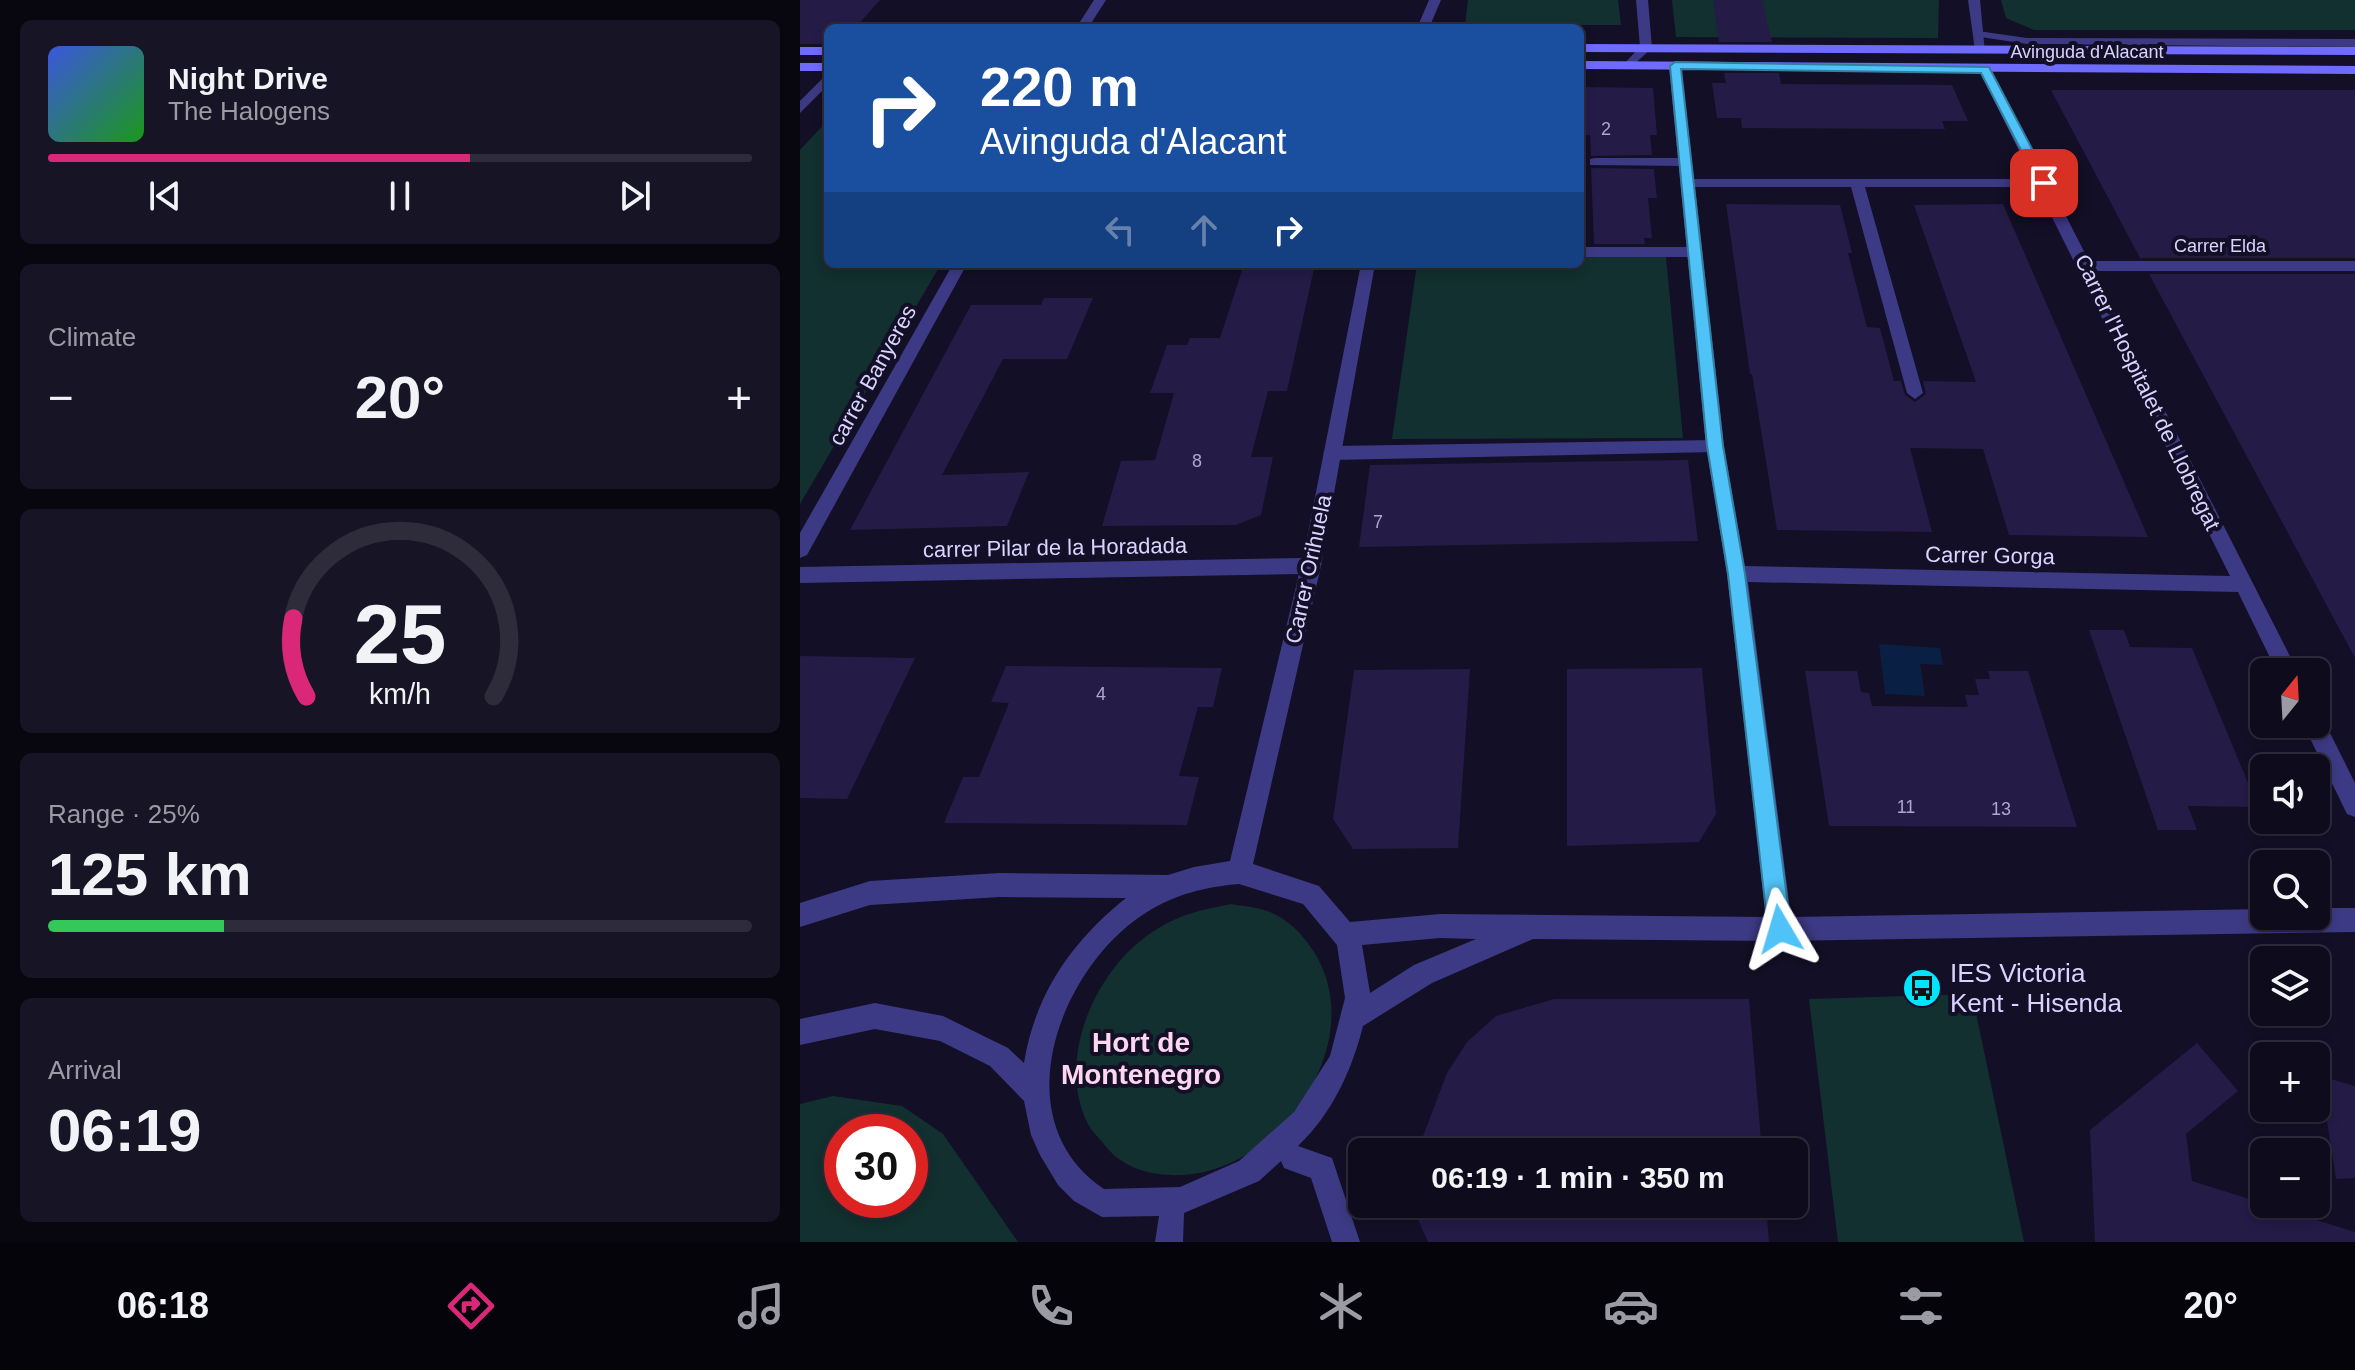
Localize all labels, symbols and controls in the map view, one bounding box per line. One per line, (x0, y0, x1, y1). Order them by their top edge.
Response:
street label: Avinguda d'Alacant (2010, 42, 2164, 62)
text: 220 m (980, 55, 1139, 118)
icon: right (848, 56, 952, 160)
text: Night Drive (168, 62, 328, 95)
text: The Halogens (168, 96, 330, 126)
house number: 2 (1601, 119, 1611, 139)
text: Avinguda d'Alacant (980, 121, 1286, 162)
pin (2010, 149, 2078, 217)
icon: arrive (2022, 161, 2066, 205)
icon: previous (143, 174, 187, 218)
icon: pause (378, 174, 422, 218)
icon: next (613, 174, 657, 218)
icon: left (1098, 208, 1142, 252)
icon: ahead (1182, 208, 1226, 252)
icon: right (1266, 208, 1310, 252)
street label: Carrer Elda (2174, 236, 2267, 256)
street label: Carrer l'Hospitalet de Llobregat (2070, 250, 2225, 534)
street label: carrer Banyeres (824, 301, 921, 450)
text: Climate (48, 322, 136, 352)
text: 20° (355, 364, 445, 431)
text: − (48, 373, 74, 422)
text: + (726, 373, 752, 422)
house number: 8 (1192, 451, 1202, 471)
street label: Carrer Orihuela (1281, 492, 1337, 646)
house number: 7 (1373, 512, 1383, 532)
street label: carrer Pilar de la Horadada (923, 533, 1188, 562)
street label: Carrer Gorga (1925, 542, 2056, 569)
text: 25 (354, 588, 446, 681)
north arrow (2250, 658, 2330, 738)
map controls (2250, 658, 2330, 1218)
text: km/h (369, 678, 431, 710)
house number: 4 (1096, 684, 1106, 704)
button: sound (2250, 754, 2330, 834)
house number: 11 (1897, 797, 1915, 817)
text: Range · 25% (48, 799, 200, 829)
house number: 13 (1991, 799, 2011, 819)
text: 125 km (48, 841, 252, 908)
button: search (2250, 850, 2330, 930)
position arrow (1738, 887, 1822, 971)
button: layers (2250, 946, 2330, 1026)
place label: IES Victoria Kent - Hisenda (1950, 958, 2123, 1018)
bus stop icon: IES Victoria Kent - Hisenda (1901, 967, 1943, 1009)
district label: Hort de Montenegro (1061, 1027, 1221, 1090)
button: + (2250, 1042, 2330, 1122)
text: Arrival (48, 1055, 122, 1085)
text: 06:19 (48, 1097, 201, 1164)
speed limit sign: 30 (824, 1114, 928, 1218)
button: − (2250, 1138, 2330, 1218)
text: 06:19 · 1 min · 350 m (1431, 1161, 1725, 1194)
icon: directions (443, 1278, 499, 1334)
icon: music (733, 1278, 789, 1334)
icon: phone (1023, 1278, 1079, 1334)
icon: climate (1313, 1278, 1369, 1334)
icon: car (1603, 1278, 1659, 1334)
icon: filters (1893, 1278, 1949, 1334)
text: 06:18 (117, 1285, 209, 1326)
text: 20° (2183, 1285, 2238, 1326)

